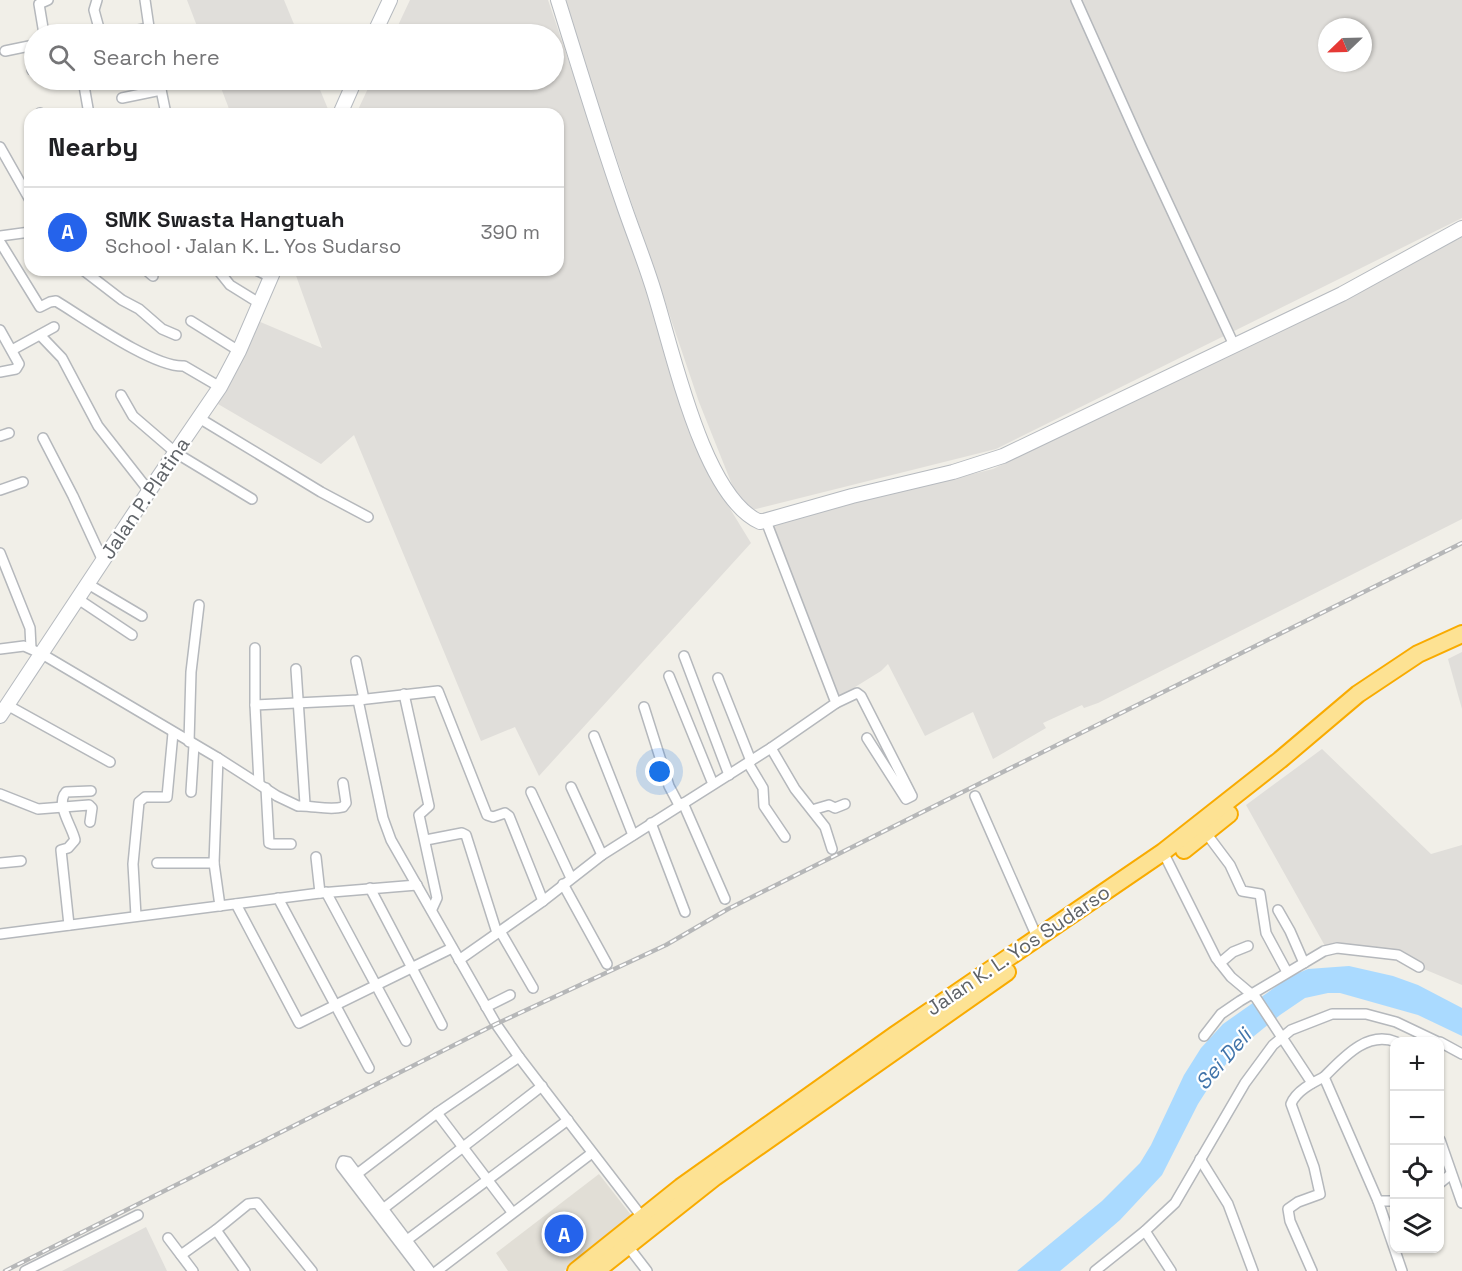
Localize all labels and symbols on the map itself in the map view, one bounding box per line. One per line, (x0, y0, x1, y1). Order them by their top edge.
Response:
north arrow (1318, 18, 1372, 72)
street label: Jalan P. Platina (95, 432, 195, 564)
your location (645, 757, 674, 786)
street label: Jalan K. L. Yos Sudarso (921, 879, 1115, 1021)
water label: Sei Deli (1189, 1021, 1259, 1095)
pin: A (544, 1212, 584, 1256)

